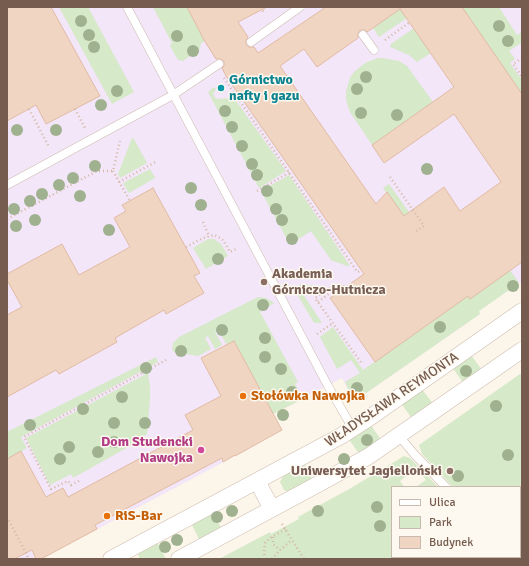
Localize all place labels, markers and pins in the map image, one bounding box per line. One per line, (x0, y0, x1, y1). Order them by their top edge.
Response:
place label: Górnictwo nafty i gazu (229, 72, 300, 104)
marker: Górnictwo nafty i gazu (216, 83, 226, 93)
place label: Akademia Górniczo-Hutnicza (272, 266, 386, 298)
marker: Akademia Górniczo-Hutnicza (259, 277, 269, 287)
place label: Stołówka Nawojka (251, 388, 365, 404)
marker: Stołówka Nawojka (238, 391, 248, 401)
place label: Dom Studencki Nawojka (101, 434, 193, 466)
marker: Dom Studencki Nawojka (196, 445, 206, 455)
place label: Uniwersytet Jagielloński (291, 463, 442, 479)
marker: Uniwersytet Jagielloński (445, 466, 455, 476)
place label: RiS-Bar (115, 508, 162, 524)
marker: RiS-Bar (102, 511, 112, 521)

